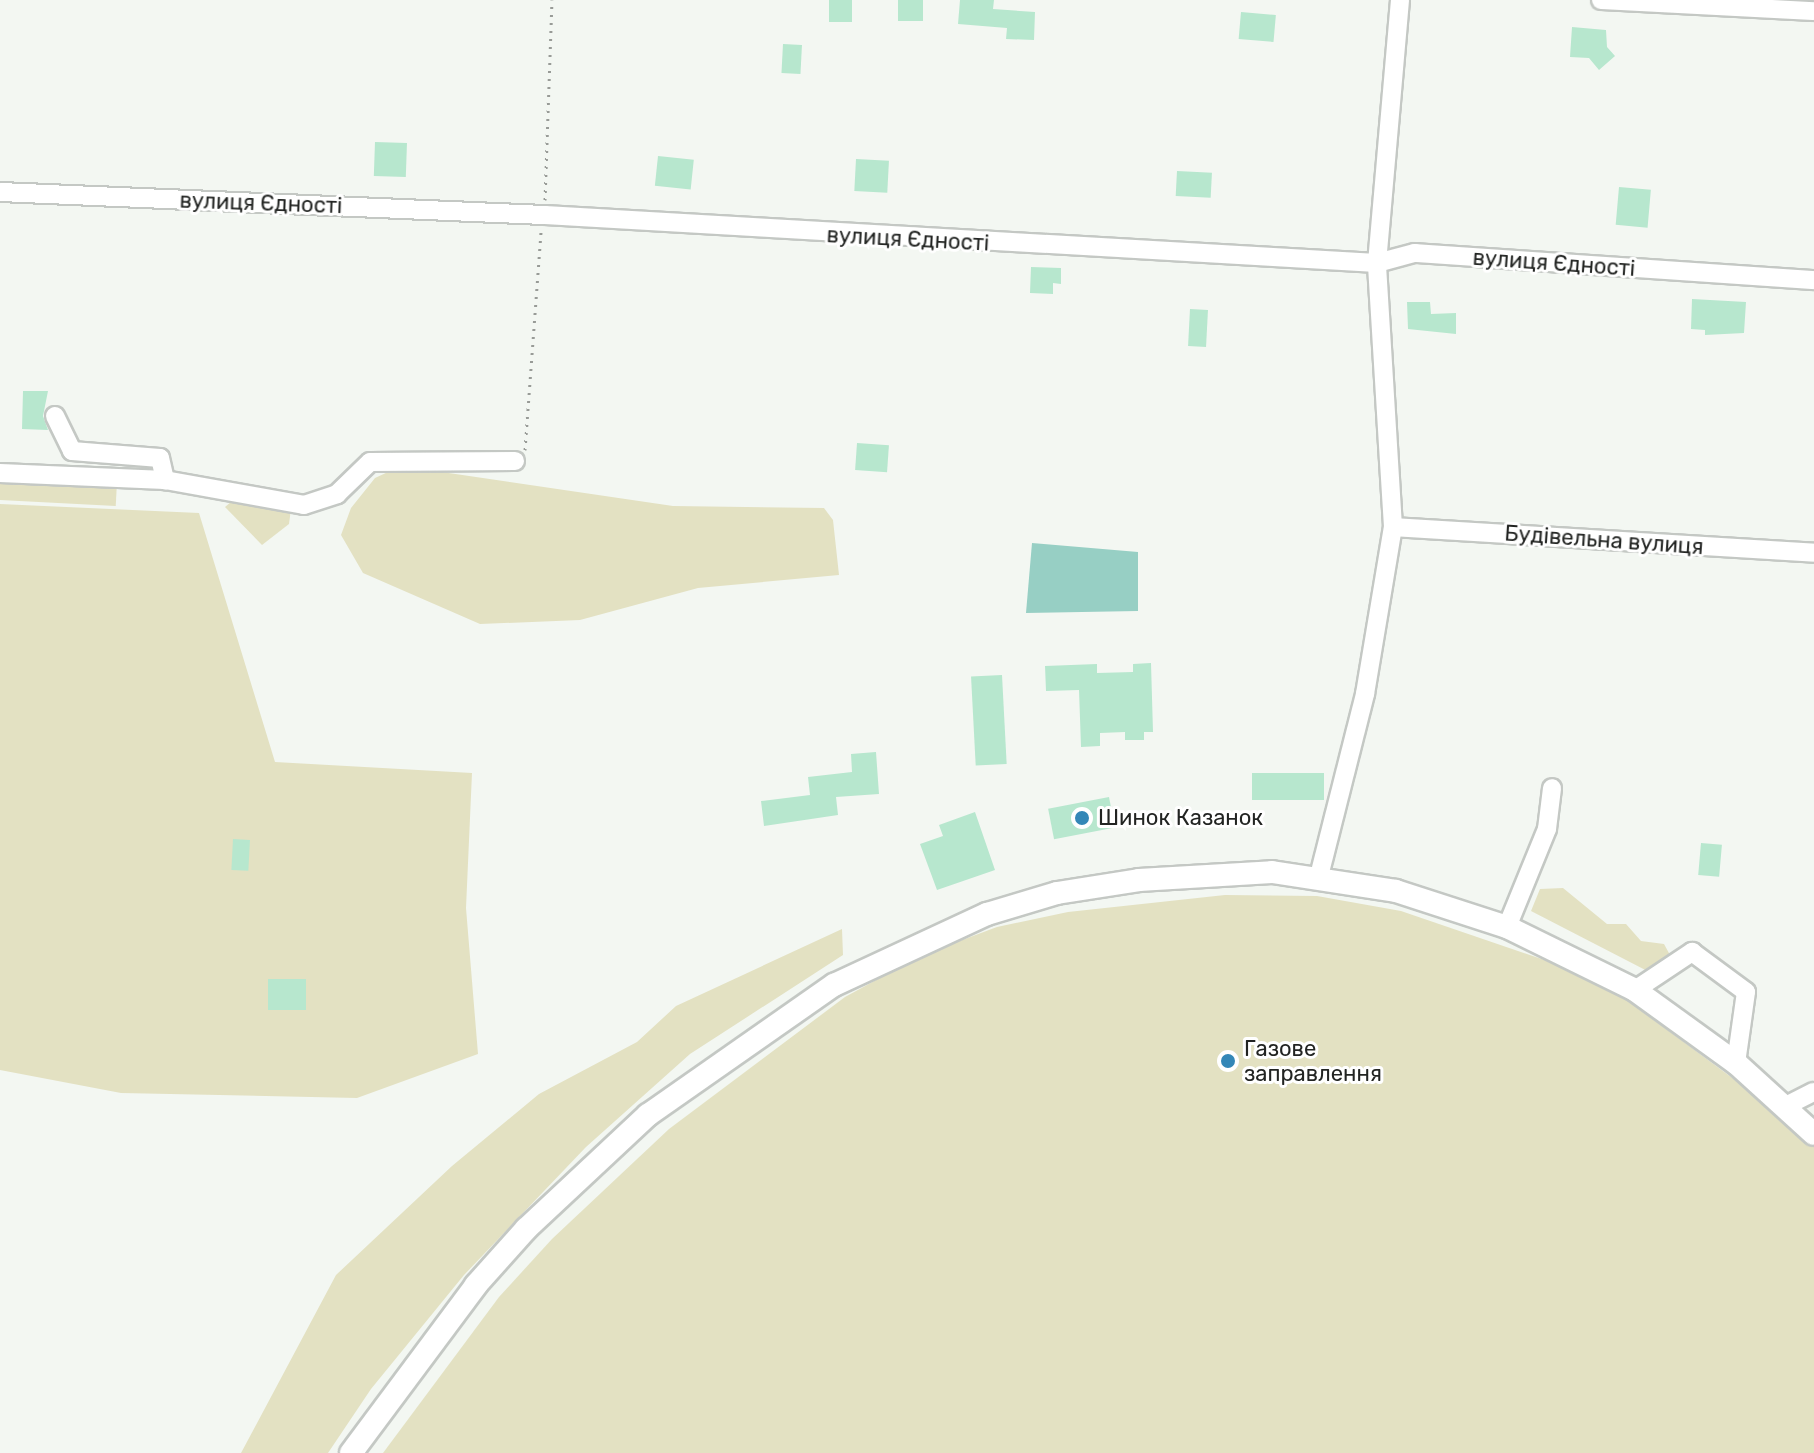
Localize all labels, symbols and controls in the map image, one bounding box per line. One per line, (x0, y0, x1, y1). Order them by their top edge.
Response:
street label: вулиця Єдності (179, 187, 343, 219)
street label: вулиця Єдності (826, 222, 990, 256)
street label: вулиця Єдності (1472, 244, 1636, 282)
street label: Будівельна вулиця (1504, 520, 1704, 560)
place label: Шинок Казанок (1098, 805, 1263, 831)
marker: Шинок Казанок (1073, 809, 1091, 827)
place label: Газове заправлення (1244, 1035, 1382, 1086)
marker: Газове заправлення (1219, 1052, 1237, 1070)

